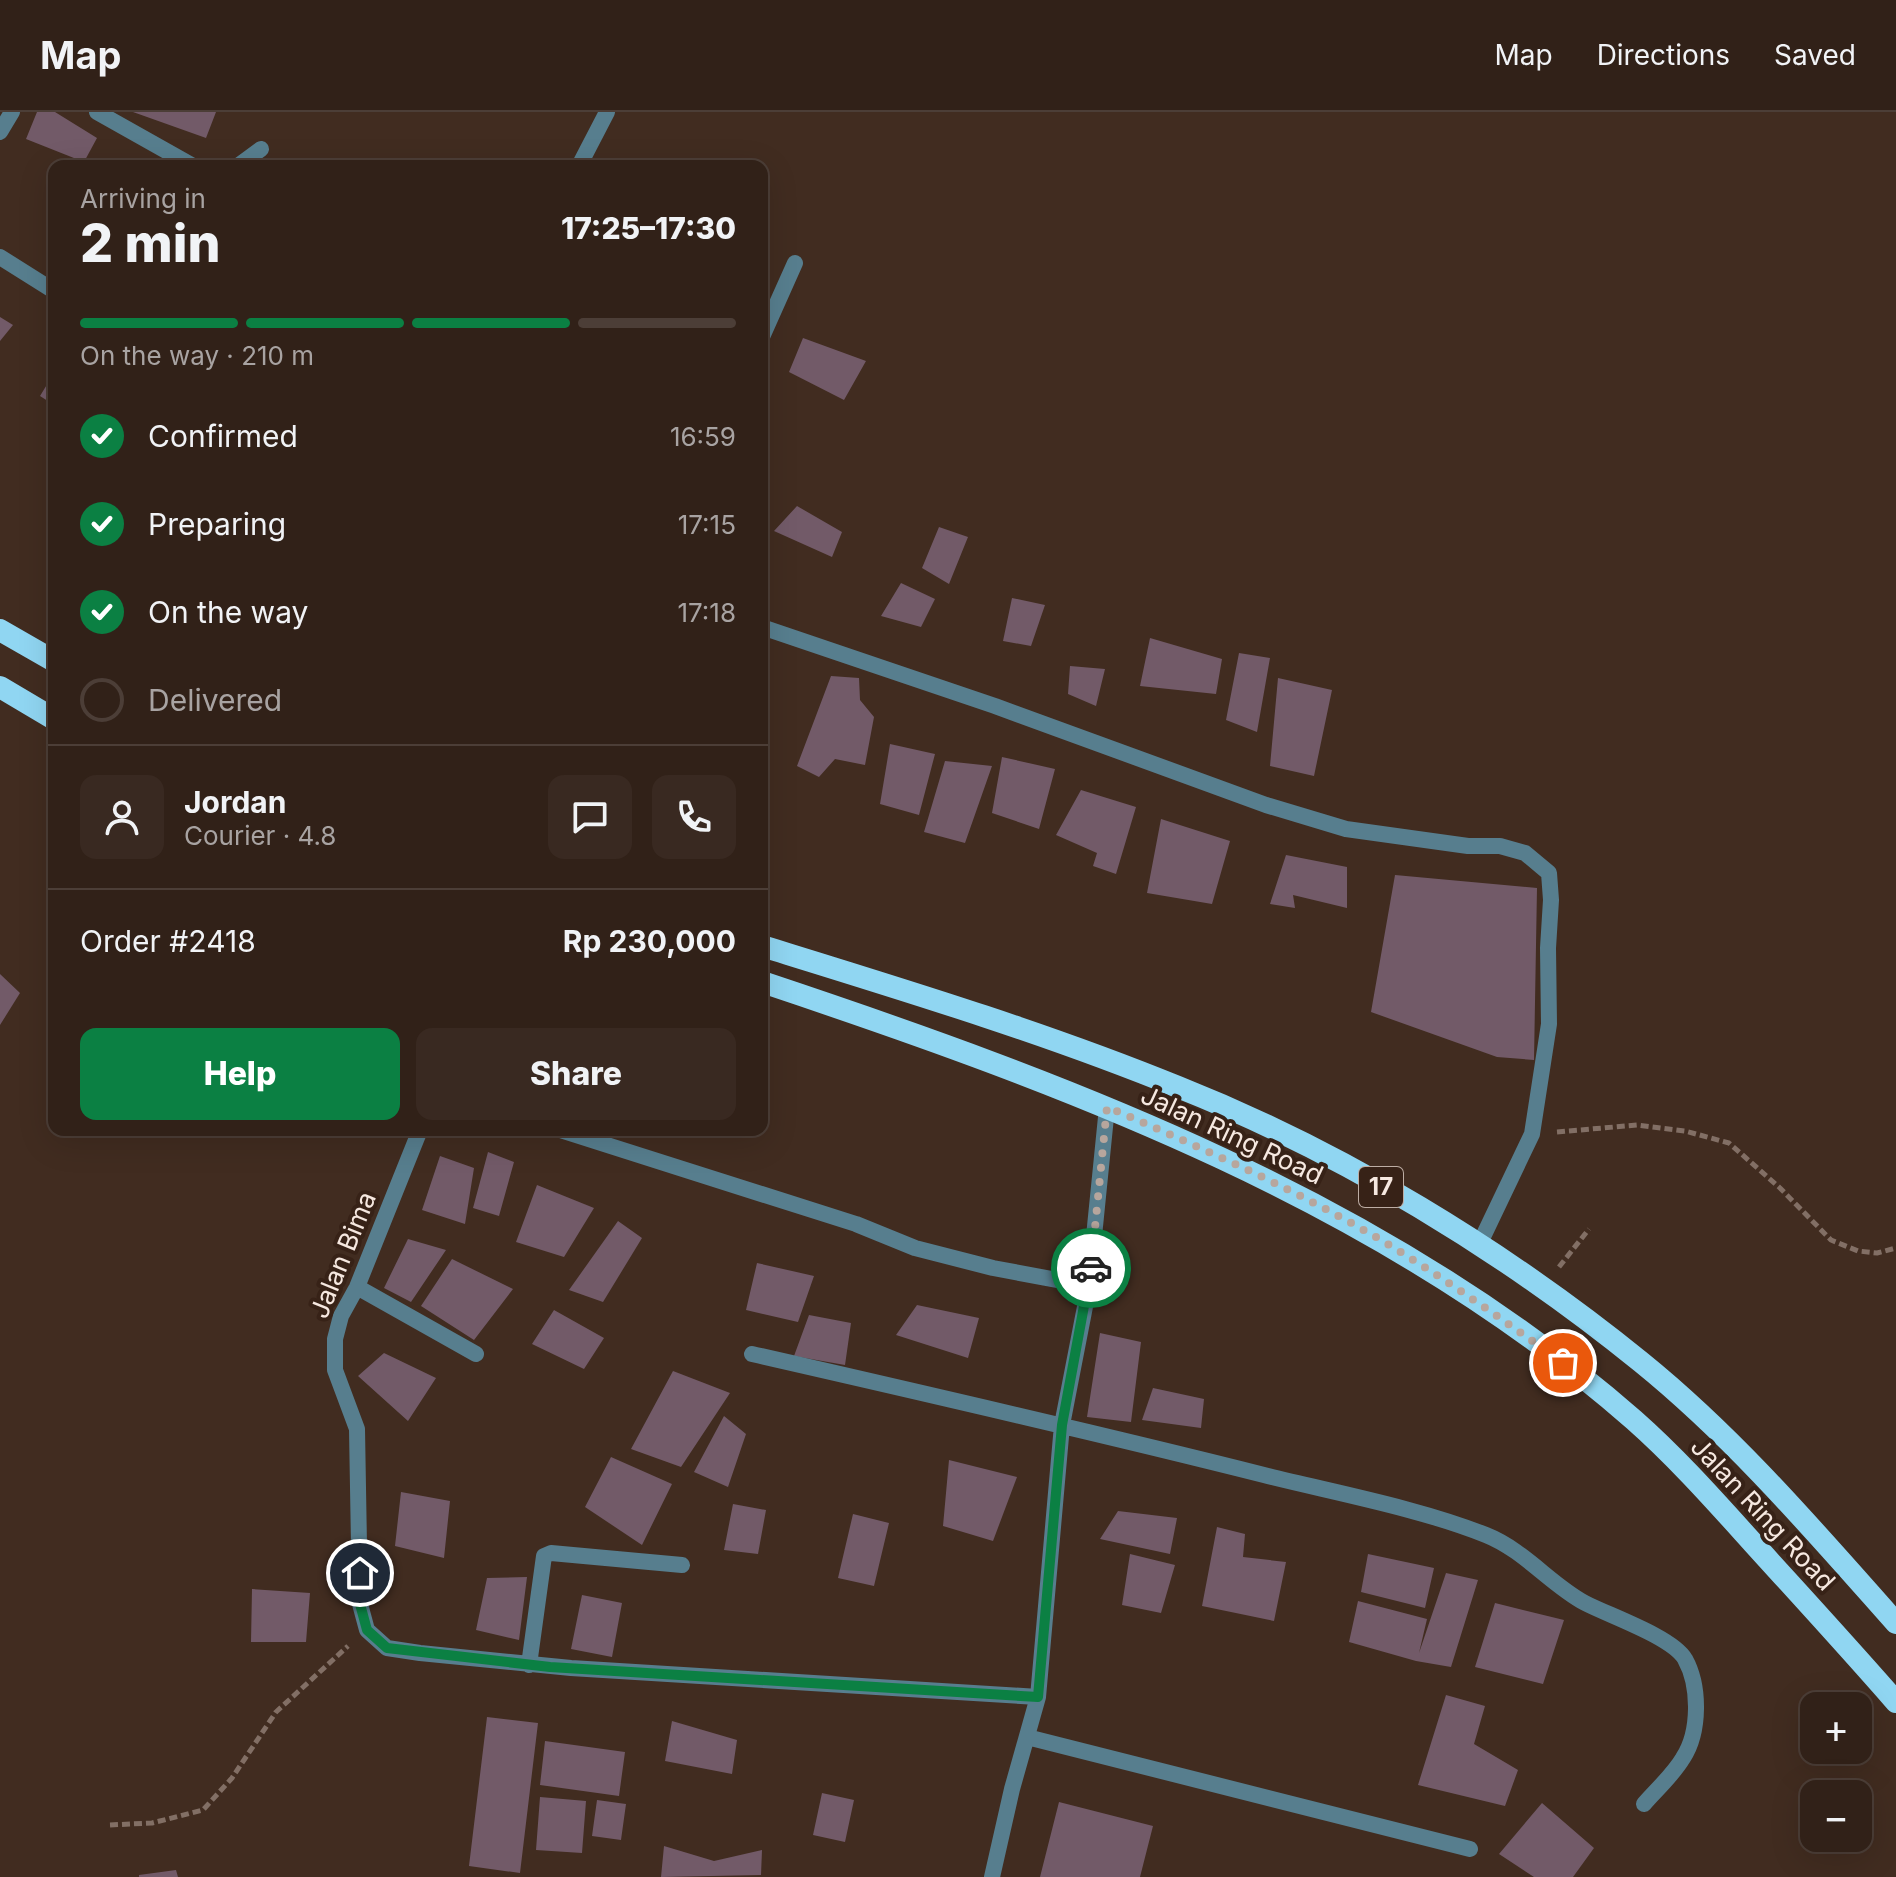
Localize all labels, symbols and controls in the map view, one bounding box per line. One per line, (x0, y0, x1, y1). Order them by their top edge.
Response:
text: Map (40, 32, 121, 78)
text: Map (1494, 38, 1553, 72)
text: Directions (1597, 38, 1730, 72)
text: Saved (1774, 38, 1856, 72)
text: Arriving in (80, 183, 206, 214)
text: 17:25–17:30 (561, 210, 736, 246)
text: 2 min (80, 212, 221, 275)
text: On the way · 210 m (80, 340, 314, 371)
icon: check (80, 414, 124, 458)
text: Confirmed (148, 418, 298, 454)
text: 16:59 (670, 421, 736, 452)
icon: check (80, 502, 124, 546)
text: Preparing (148, 506, 286, 542)
text: 17:15 (678, 509, 736, 540)
icon: check (80, 590, 124, 634)
text: On the way (148, 594, 308, 630)
text: 17:18 (677, 597, 736, 628)
text: Delivered (148, 682, 282, 718)
button: person (80, 775, 164, 859)
button: chat (548, 775, 632, 859)
button: phone (652, 775, 736, 859)
text: Jordan (184, 784, 286, 820)
text: Courier · 4.8 (184, 820, 336, 851)
text: Order #2418 (80, 923, 256, 959)
text: Rp 230,000 (563, 923, 736, 959)
button: Help (80, 1028, 400, 1120)
button: Share (416, 1028, 736, 1120)
street label: Jalan Ring Road (1136, 1079, 1328, 1190)
road number: 17 (1359, 1167, 1403, 1207)
street label: Jalan Bima (303, 1187, 382, 1323)
courier (1051, 1228, 1131, 1308)
icon: car (1069, 1246, 1113, 1290)
pin (1529, 1329, 1597, 1397)
icon: bag (1541, 1341, 1585, 1385)
street label: Jalan Ring Road (1685, 1431, 1842, 1596)
pin (326, 1539, 394, 1607)
icon: home (338, 1551, 382, 1595)
map controls (1800, 1692, 1872, 1852)
button: + (1800, 1692, 1872, 1764)
button: − (1800, 1780, 1872, 1852)

